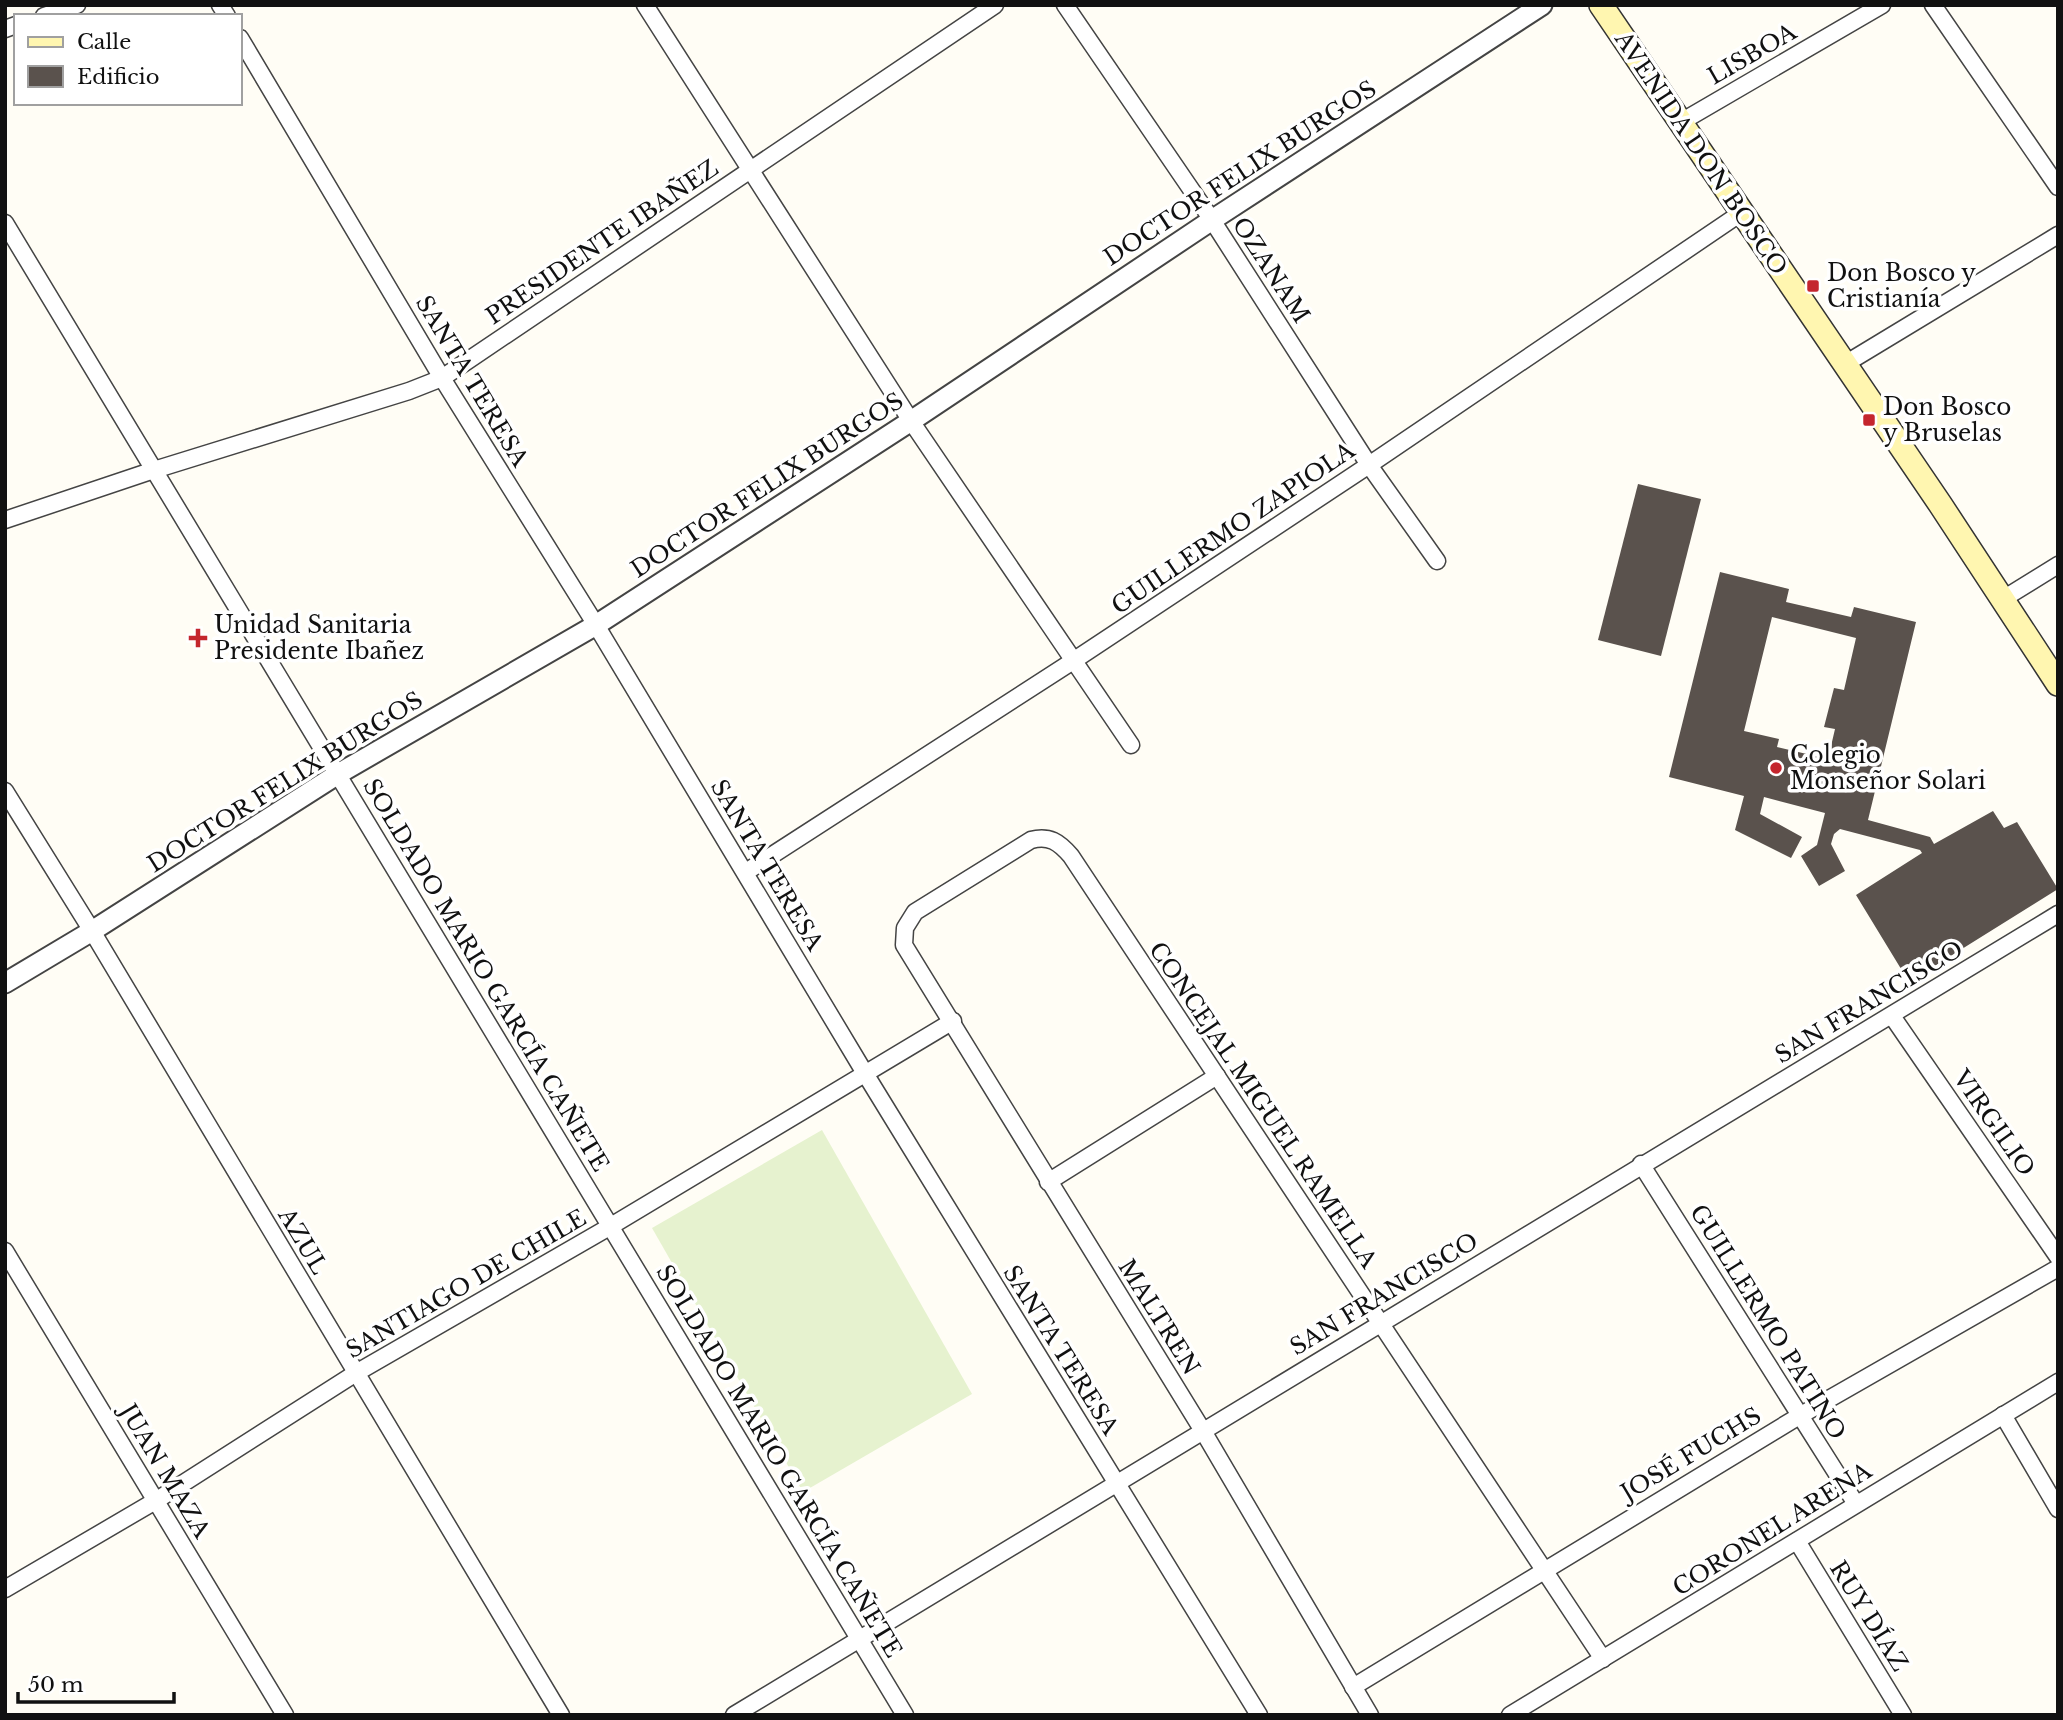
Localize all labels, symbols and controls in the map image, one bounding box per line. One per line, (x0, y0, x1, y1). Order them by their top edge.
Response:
legend (14, 14, 242, 105)
street label: LISBOA (1703, 17, 1802, 91)
street label: AVENIDA DON BOSCO (1608, 25, 1793, 280)
text: Calle (77, 29, 131, 55)
text: Edificio (77, 64, 159, 90)
street label: DOCTOR FELIX BURGOS (1099, 74, 1381, 272)
street label: PRESIDENTE IBAÑEZ (480, 153, 723, 330)
street label: OZANAM (1227, 212, 1315, 328)
place label: Don Bosco y Cristianía (1827, 259, 1976, 313)
marker: Don Bosco y Cristianía (1805, 278, 1821, 294)
street label: SANTA TERESA (410, 290, 535, 473)
street label: DOCTOR FELIX BURGOS (626, 386, 908, 584)
place label: Don Bosco y Bruselas (1883, 393, 2011, 447)
marker: Don Bosco y Bruselas (1861, 412, 1877, 428)
street label: GUILLERMO ZAPIOLA (1106, 435, 1361, 620)
place label: Unidad Sanitaria Presidente Ibañez (214, 611, 424, 665)
marker: Unidad Sanitaria Presidente Ibañez (188, 628, 208, 648)
street label: DOCTOR FELIX BURGOS (142, 686, 428, 878)
place label: Colegio Monseñor Solari (1790, 741, 1986, 795)
marker: Colegio Monseñor Solari (1768, 760, 1784, 776)
street label: SOLDADO MARIO GARCÍA CAÑETE (357, 773, 616, 1176)
street label: SANTA TERESA (705, 774, 830, 957)
street label: SAN FRANCISCO (1770, 935, 1968, 1069)
street label: CONCEJAL MIGUEL RAMELLA (1143, 937, 1384, 1274)
street label: VIRGILIO (1947, 1064, 2041, 1181)
street label: GUILLERMO PATINO (1684, 1199, 1852, 1445)
street label: AZUL (272, 1202, 334, 1279)
street label: SANTIAGO DE CHILE (341, 1204, 591, 1364)
street label: SAN FRANCISCO (1285, 1227, 1483, 1361)
street label: MALTREN (1112, 1254, 1206, 1380)
street label: SOLDADO MARIO GARCÍA CAÑETE (650, 1259, 909, 1662)
street label: SANTA TERESA (998, 1260, 1125, 1441)
street label: JUAN MAZA (112, 1396, 217, 1544)
street label: JOSÉ FUCHS (1613, 1400, 1766, 1508)
street label: CORONEL ARENA (1667, 1456, 1878, 1602)
street label: RUY DÍAZ (1824, 1555, 1915, 1676)
scale bar (18, 1660, 173, 1704)
text: 50 m (28, 1672, 84, 1698)

